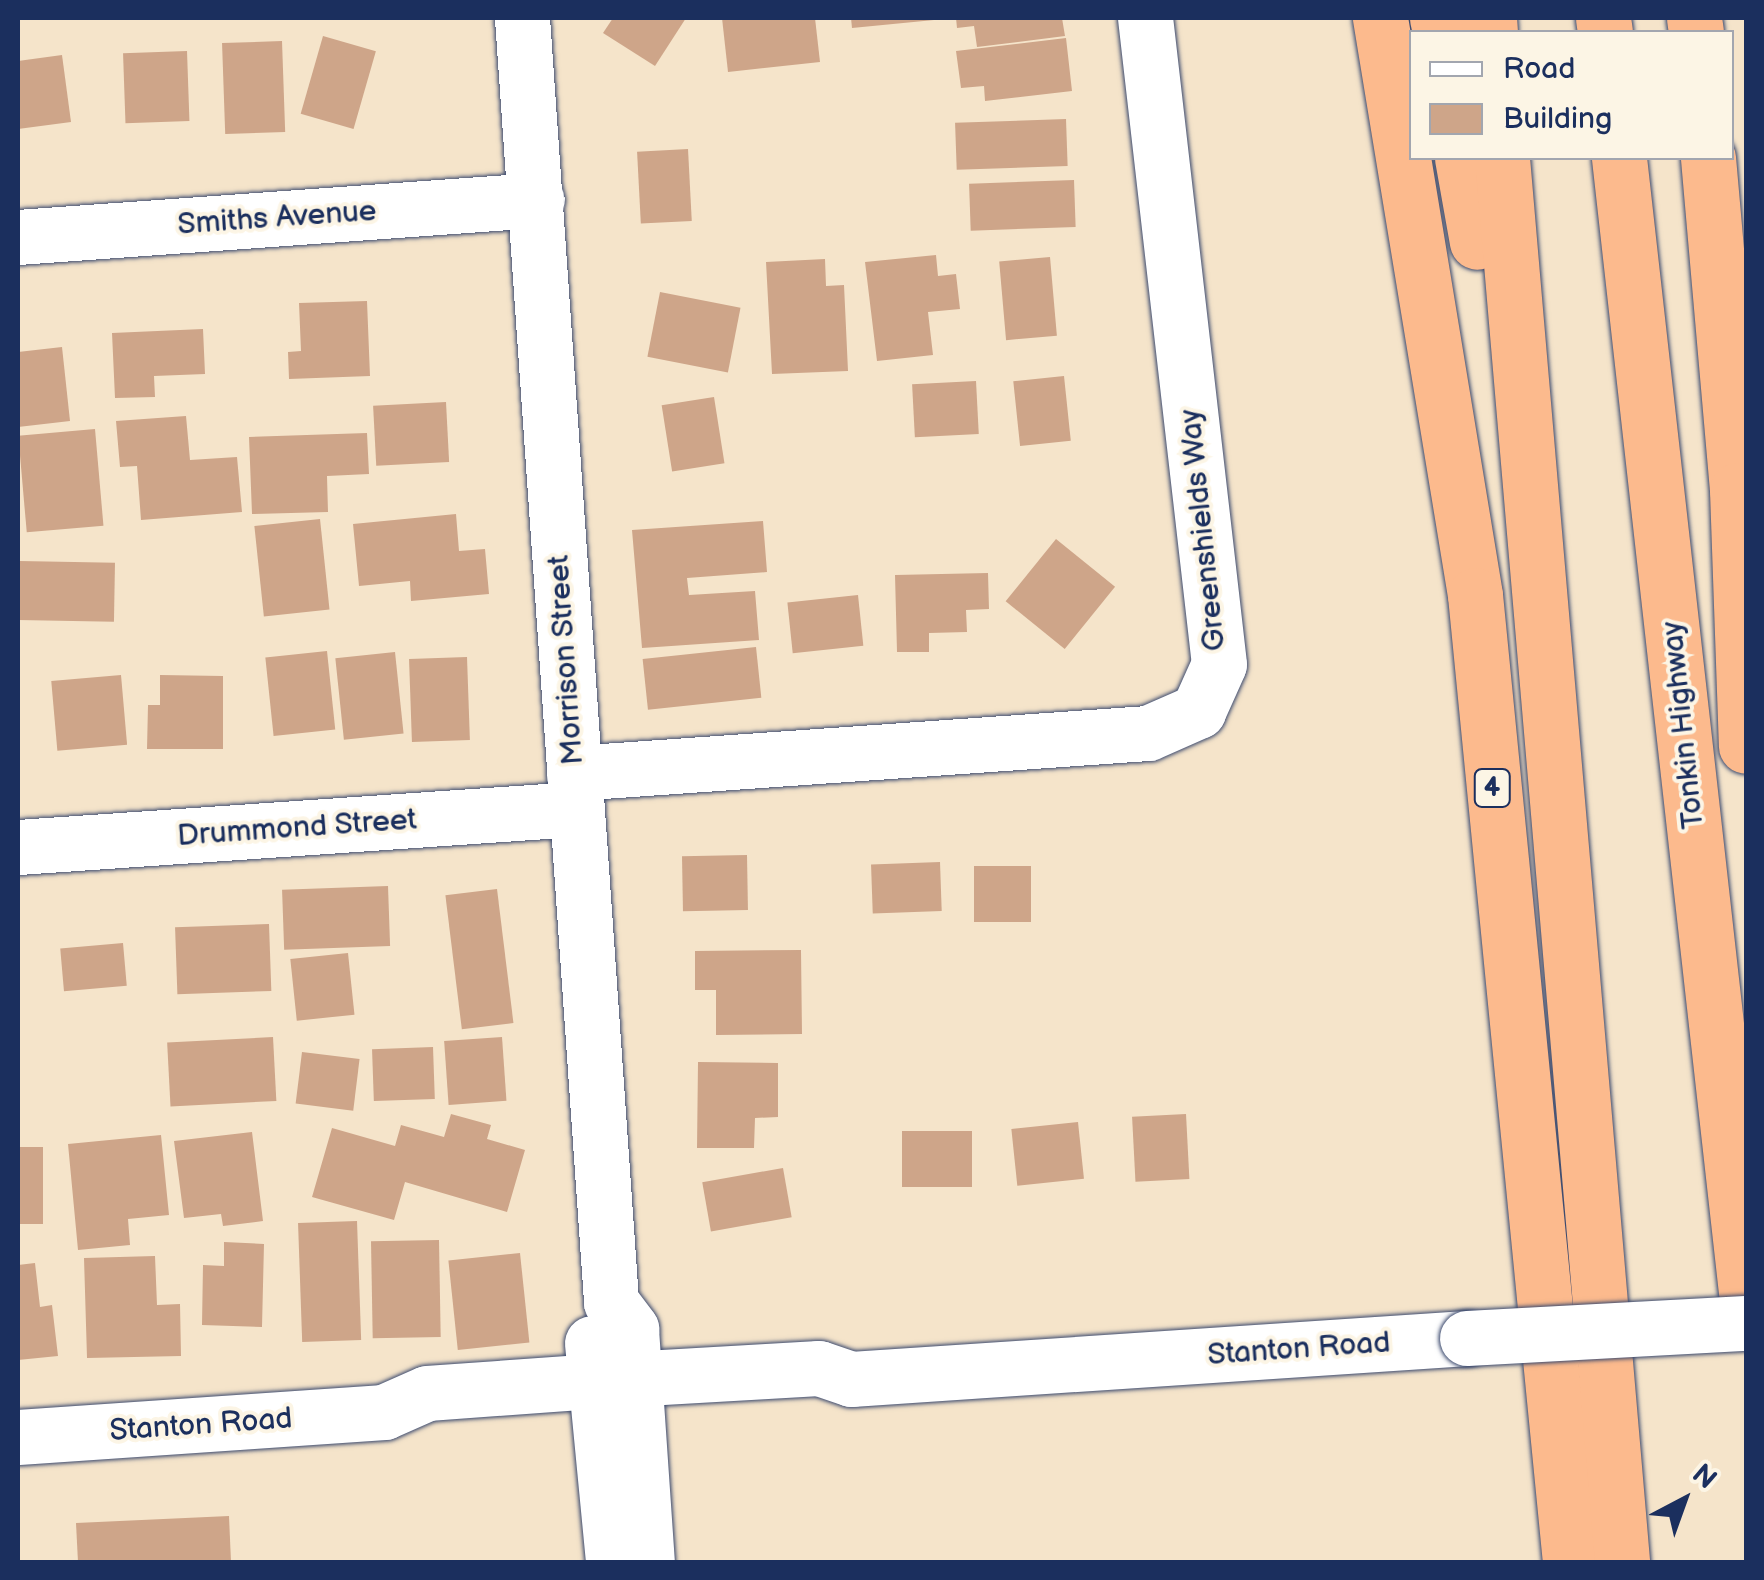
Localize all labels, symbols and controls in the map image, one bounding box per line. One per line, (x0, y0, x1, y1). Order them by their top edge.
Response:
legend (1409, 30, 1734, 160)
text: Road (1503, 51, 1576, 87)
text: Building (1503, 101, 1612, 137)
street label: Smiths Avenue (176, 193, 378, 243)
street label: Greenshields Way (1172, 407, 1234, 653)
street label: Morrison Street (541, 554, 591, 766)
street label: Tonkin Highway (1654, 619, 1712, 831)
road number: 4 (1472, 765, 1512, 811)
street label: Drummond Street (176, 802, 418, 854)
street label: Stanton Road (1206, 1325, 1392, 1373)
street label: Stanton Road (108, 1401, 294, 1449)
north arrow (1634, 1450, 1734, 1550)
text: N (1685, 1458, 1723, 1496)

